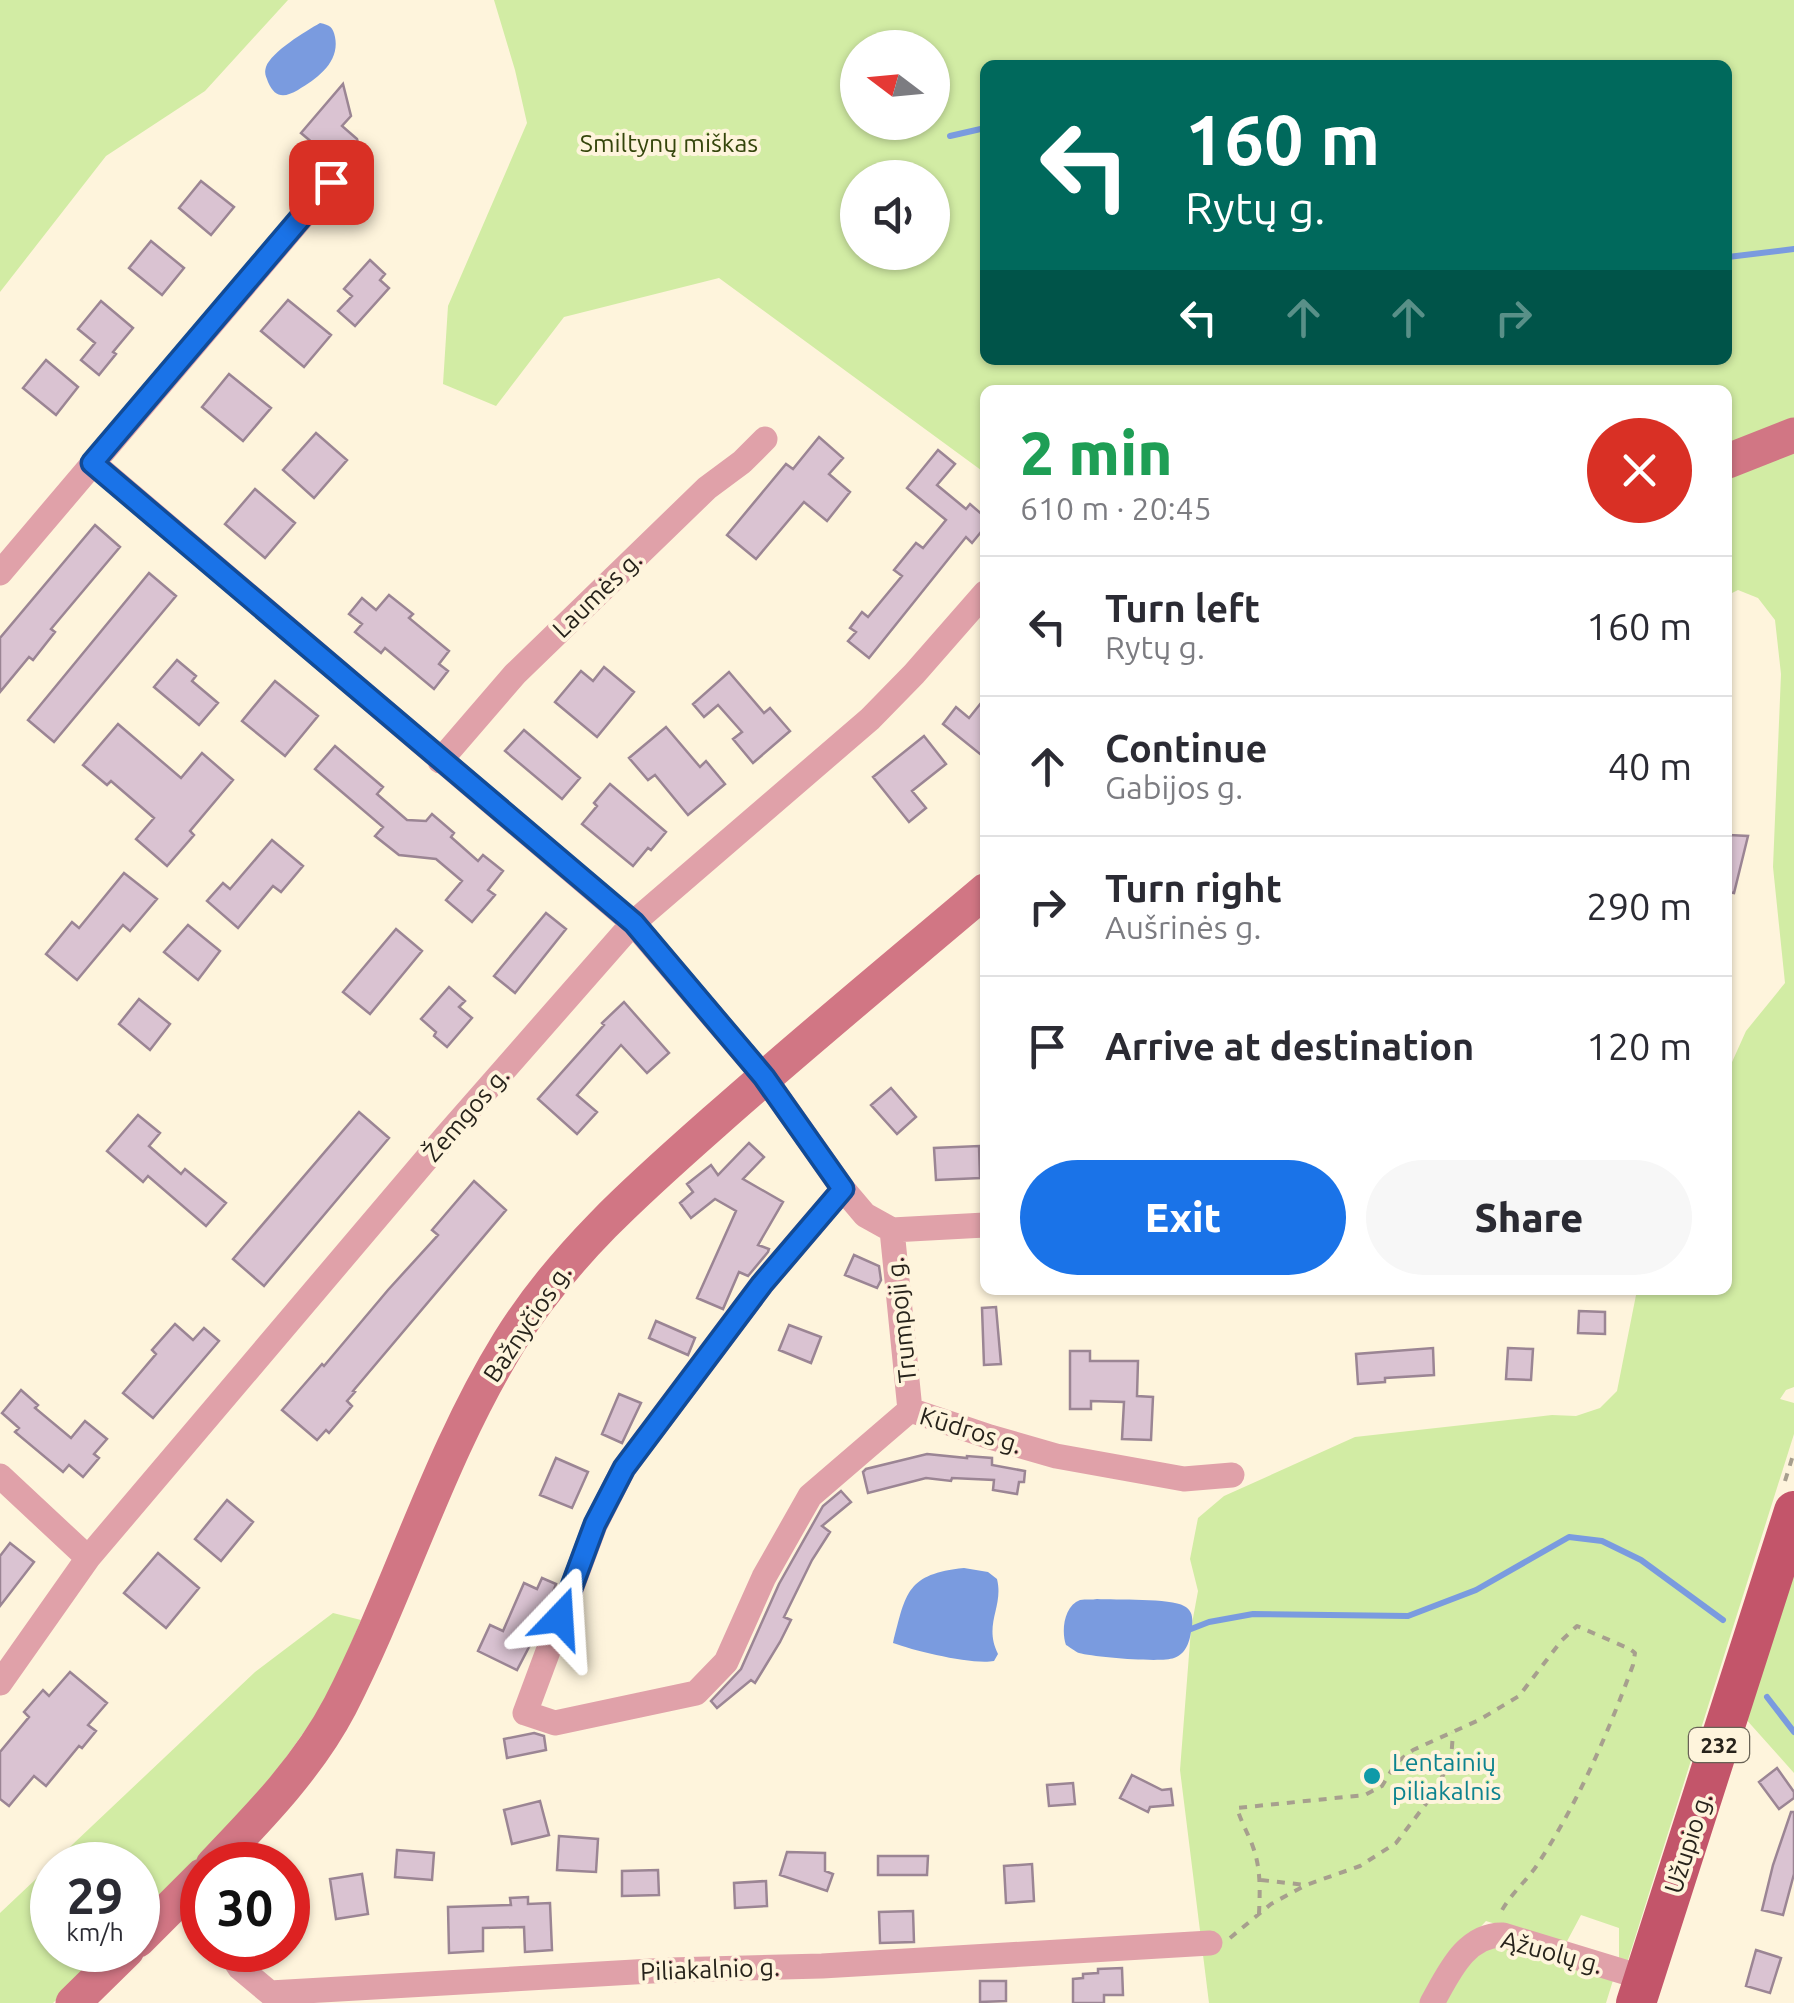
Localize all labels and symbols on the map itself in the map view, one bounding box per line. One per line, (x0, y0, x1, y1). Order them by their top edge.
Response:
north arrow (840, 30, 950, 140)
park label: Smiltynų miškas (580, 129, 758, 157)
pin (289, 140, 374, 225)
street label: Laumės g. (547, 545, 647, 643)
street label: Žemgos g. (418, 1061, 514, 1167)
street label: Trumpoji g. (880, 1256, 922, 1384)
street label: Bažnyčios g. (477, 1259, 577, 1387)
street label: Kūdros g. (917, 1401, 1025, 1459)
position arrow (508, 1566, 612, 1670)
road number: 232 (1689, 1728, 1749, 1762)
place label: Lentainių piliakalnis (1392, 1748, 1501, 1805)
marker: Lentainių piliakalnis (1361, 1765, 1383, 1787)
street label: Užupio g. (1659, 1789, 1717, 1897)
speed limit sign: 30 (180, 1842, 310, 1972)
street label: Ąžuolų g. (1498, 1925, 1606, 1979)
street label: Piliakalnio g. (640, 1953, 780, 1985)

